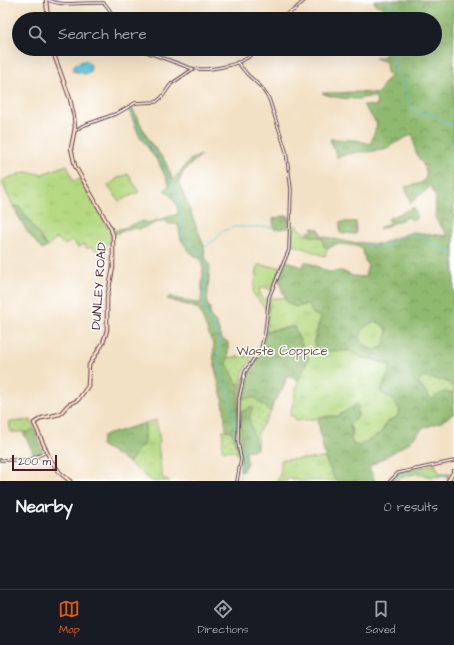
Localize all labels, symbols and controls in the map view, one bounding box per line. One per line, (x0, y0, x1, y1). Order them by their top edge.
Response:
search box (12, 12, 442, 56)
icon: search (26, 23, 48, 45)
text: Search here (58, 24, 147, 45)
street label: DUNLEY ROAD (87, 241, 111, 330)
park label: Waste Coppice (236, 342, 328, 360)
scale bar (12, 453, 57, 472)
text: 200 m (18, 454, 51, 469)
text: Nearby (16, 495, 73, 519)
text: 0 results (383, 498, 438, 516)
tab: Map (58, 598, 80, 637)
tab: Directions (197, 598, 249, 637)
tab: Saved (366, 598, 396, 637)

